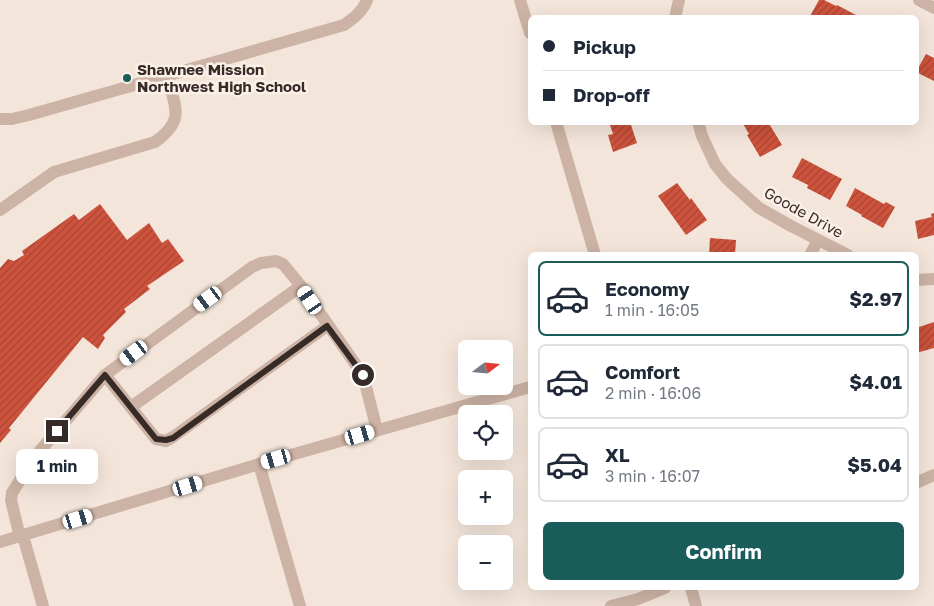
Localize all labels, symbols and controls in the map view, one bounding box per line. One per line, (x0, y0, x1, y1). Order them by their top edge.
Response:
text: Pickup (573, 35, 636, 58)
place label: Shawnee Mission Northwest High School (137, 60, 306, 95)
marker: Shawnee Mission Northwest High School (121, 72, 133, 84)
text: Drop-off (573, 83, 650, 106)
street label: Goode Drive (761, 183, 847, 241)
icon: car (545, 276, 590, 321)
text: Economy (605, 277, 690, 300)
car (295, 283, 324, 317)
car (191, 284, 224, 314)
text: $2.97 (849, 287, 902, 310)
text: 1 min · 16:05 (605, 300, 699, 320)
car (117, 338, 150, 368)
north arrow (458, 340, 512, 395)
map controls (458, 340, 513, 590)
icon: car (545, 359, 590, 404)
text: Comfort (605, 360, 680, 383)
route start (352, 364, 374, 386)
text: $4.01 (849, 370, 902, 393)
text: 2 min · 16:06 (605, 383, 701, 403)
button: locate (458, 405, 513, 460)
route end (46, 420, 68, 442)
car (343, 424, 376, 446)
icon: car (545, 442, 590, 487)
text: XL (605, 443, 630, 466)
callout: 1 min (16, 448, 98, 484)
car (259, 448, 292, 470)
text: $5.04 (847, 453, 902, 476)
text: 1 min (37, 456, 77, 476)
text: 3 min · 16:07 (605, 466, 700, 486)
button: + (458, 470, 513, 525)
car (171, 474, 204, 498)
car (61, 507, 94, 531)
button: Confirm (543, 522, 904, 580)
button: − (458, 535, 513, 590)

